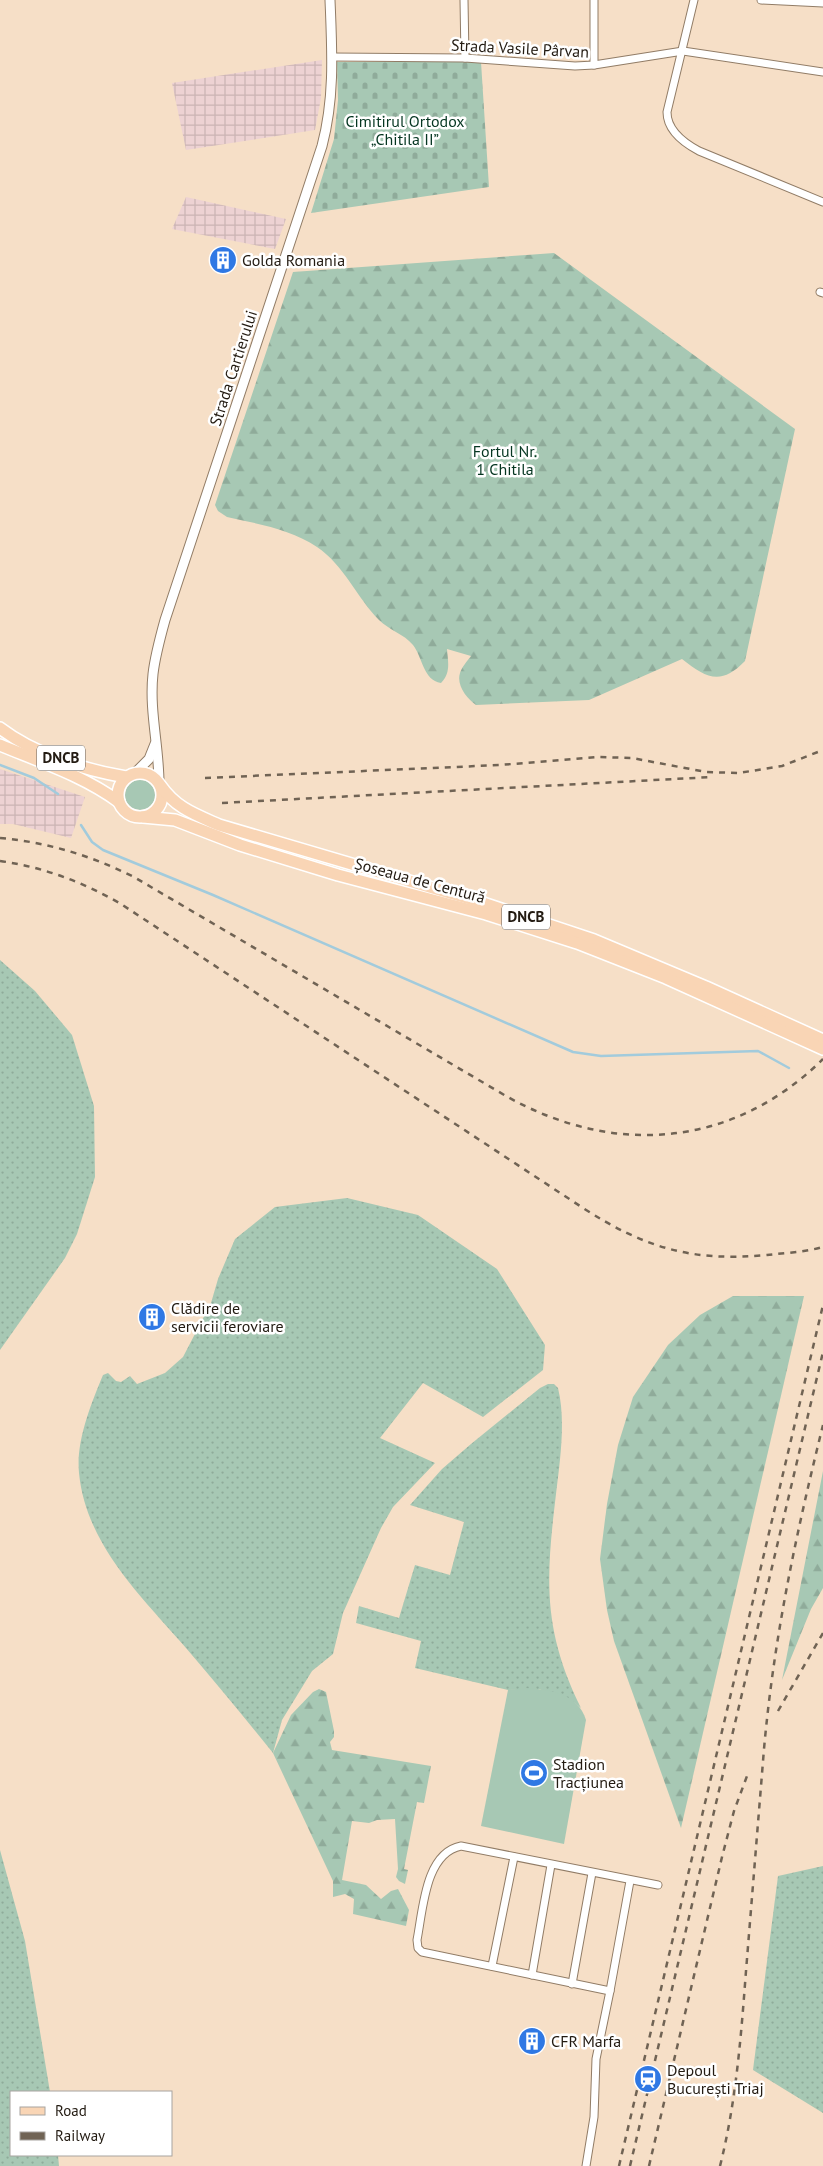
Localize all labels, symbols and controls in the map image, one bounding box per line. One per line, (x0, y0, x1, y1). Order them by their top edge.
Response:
street label: Strada Vasile Pârvan (451, 34, 589, 62)
park label: Cimitirul Ortodox „Chitila II” (345, 111, 465, 149)
building icon: Golda Romania (208, 245, 238, 275)
place label: Golda Romania (242, 250, 345, 270)
street label: Strada Cartierului (205, 308, 261, 428)
park label: Fortul Nr. 1 Chitila (473, 441, 537, 479)
road number: DNCB (37, 746, 85, 770)
street label: Șoseaua de Centură (352, 853, 488, 907)
road number: DNCB (502, 904, 550, 930)
place label: Clădire de servicii feroviare (171, 1298, 284, 1336)
building icon: Clădire de servicii feroviare (137, 1302, 167, 1332)
place label: Stadion Tracțiunea (553, 1754, 624, 1792)
sports icon: Stadion Tracțiunea (519, 1758, 549, 1788)
building icon: CFR Marfa (517, 2026, 547, 2056)
place label: CFR Marfa (551, 2031, 621, 2051)
place label: Depoul București Triaj (667, 2060, 764, 2098)
station icon: Depoul București Triaj (633, 2064, 663, 2094)
legend (10, 2091, 172, 2156)
text: Road (55, 2101, 87, 2120)
text: Railway (55, 2126, 105, 2145)

